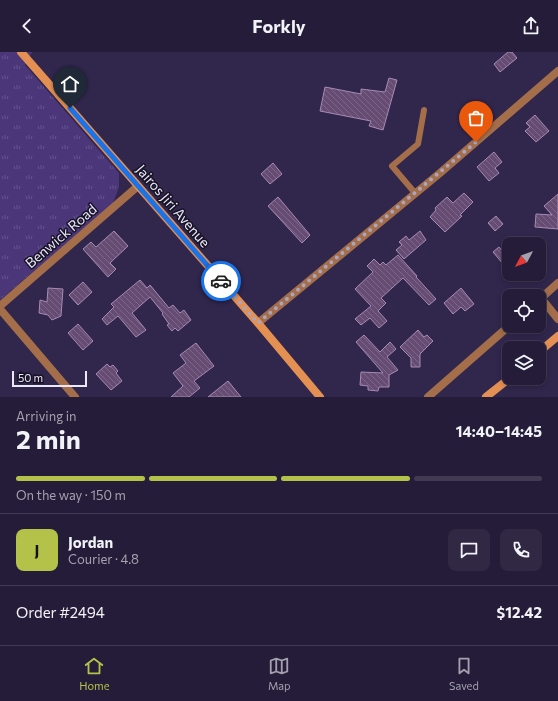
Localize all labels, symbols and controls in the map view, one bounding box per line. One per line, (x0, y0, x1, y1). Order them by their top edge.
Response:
icon: back (16, 15, 38, 37)
text: Forkly (252, 15, 306, 37)
icon: share (520, 15, 542, 37)
pin (53, 67, 87, 108)
icon: home (59, 73, 81, 95)
pin (459, 101, 493, 142)
icon: bag (465, 107, 487, 129)
street label: Jairos Jiri Avenue (133, 161, 214, 250)
street label: Benwick Road (22, 200, 100, 271)
north arrow (502, 237, 546, 281)
map controls (502, 237, 546, 385)
courier (201, 261, 241, 301)
icon: car (210, 270, 232, 292)
button: locate (502, 289, 546, 333)
button: layers (502, 341, 546, 385)
scale bar (12, 369, 87, 388)
text: 50 m (18, 371, 43, 384)
text: Arriving in (16, 408, 76, 424)
text: 14:40–14:45 (456, 422, 542, 440)
text: 2 min (16, 423, 81, 454)
text: On the way · 150 m (16, 487, 126, 503)
button: chat (448, 529, 490, 571)
button: phone (500, 529, 542, 571)
text: Jordan (68, 533, 113, 551)
text: J (35, 541, 39, 559)
text: Courier · 4.8 (68, 551, 139, 567)
text: Order #2494 (16, 603, 105, 621)
text: $12.42 (497, 603, 542, 621)
tab: Home (79, 655, 109, 692)
tab: Map (268, 655, 291, 692)
tab: Saved (449, 655, 479, 692)

